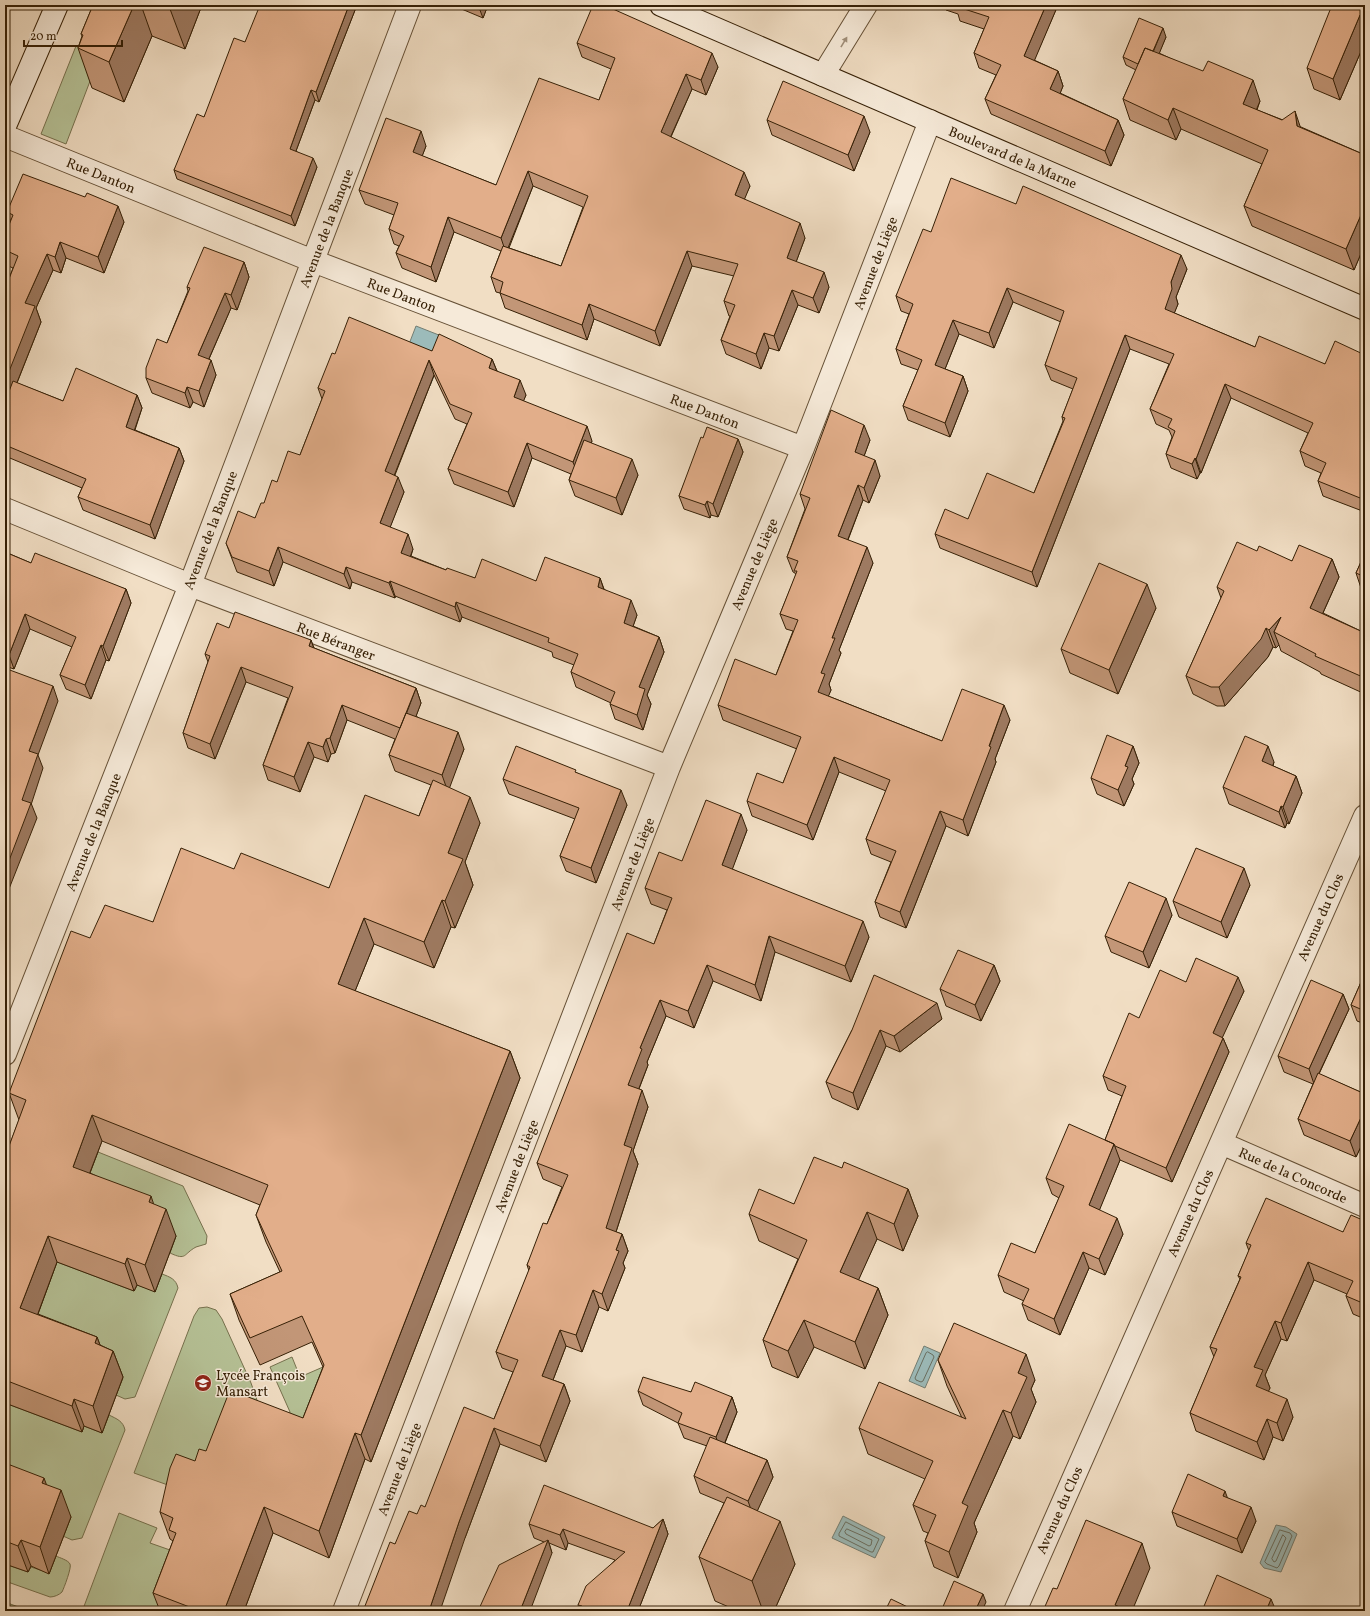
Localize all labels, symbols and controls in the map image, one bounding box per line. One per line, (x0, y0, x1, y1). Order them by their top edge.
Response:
scale bar (24, 22, 122, 48)
text: 20 m (30, 29, 57, 45)
one-way arrow (840, 36, 847, 48)
street label: Boulevard de la Marne (945, 123, 1080, 194)
street label: Rue Danton (63, 154, 138, 199)
street label: Avenue de la Banque (296, 166, 359, 291)
street label: Avenue de Liège (850, 214, 903, 313)
street label: Rue Danton (364, 274, 439, 318)
street label: Rue Danton (667, 390, 742, 434)
street label: Avenue de la Banque (180, 468, 243, 593)
street label: Avenue de Liège (727, 515, 783, 614)
street label: Rue Béranger (293, 619, 378, 666)
street label: Avenue de la Banque (62, 770, 127, 895)
street label: Avenue de Liège (607, 815, 660, 914)
street label: Avenue du Clos (1294, 871, 1349, 964)
street label: Avenue de Liège (491, 1117, 544, 1216)
street label: Rue de la Concorde (1235, 1144, 1350, 1209)
street label: Avenue du Clos (1164, 1167, 1219, 1260)
place label: Lycée François Mansart (216, 1367, 305, 1402)
school or university icon: Lycée François Mansart (193, 1373, 213, 1393)
street label: Avenue de Liège (374, 1420, 427, 1519)
street label: Avenue du Clos (1033, 1464, 1088, 1557)

